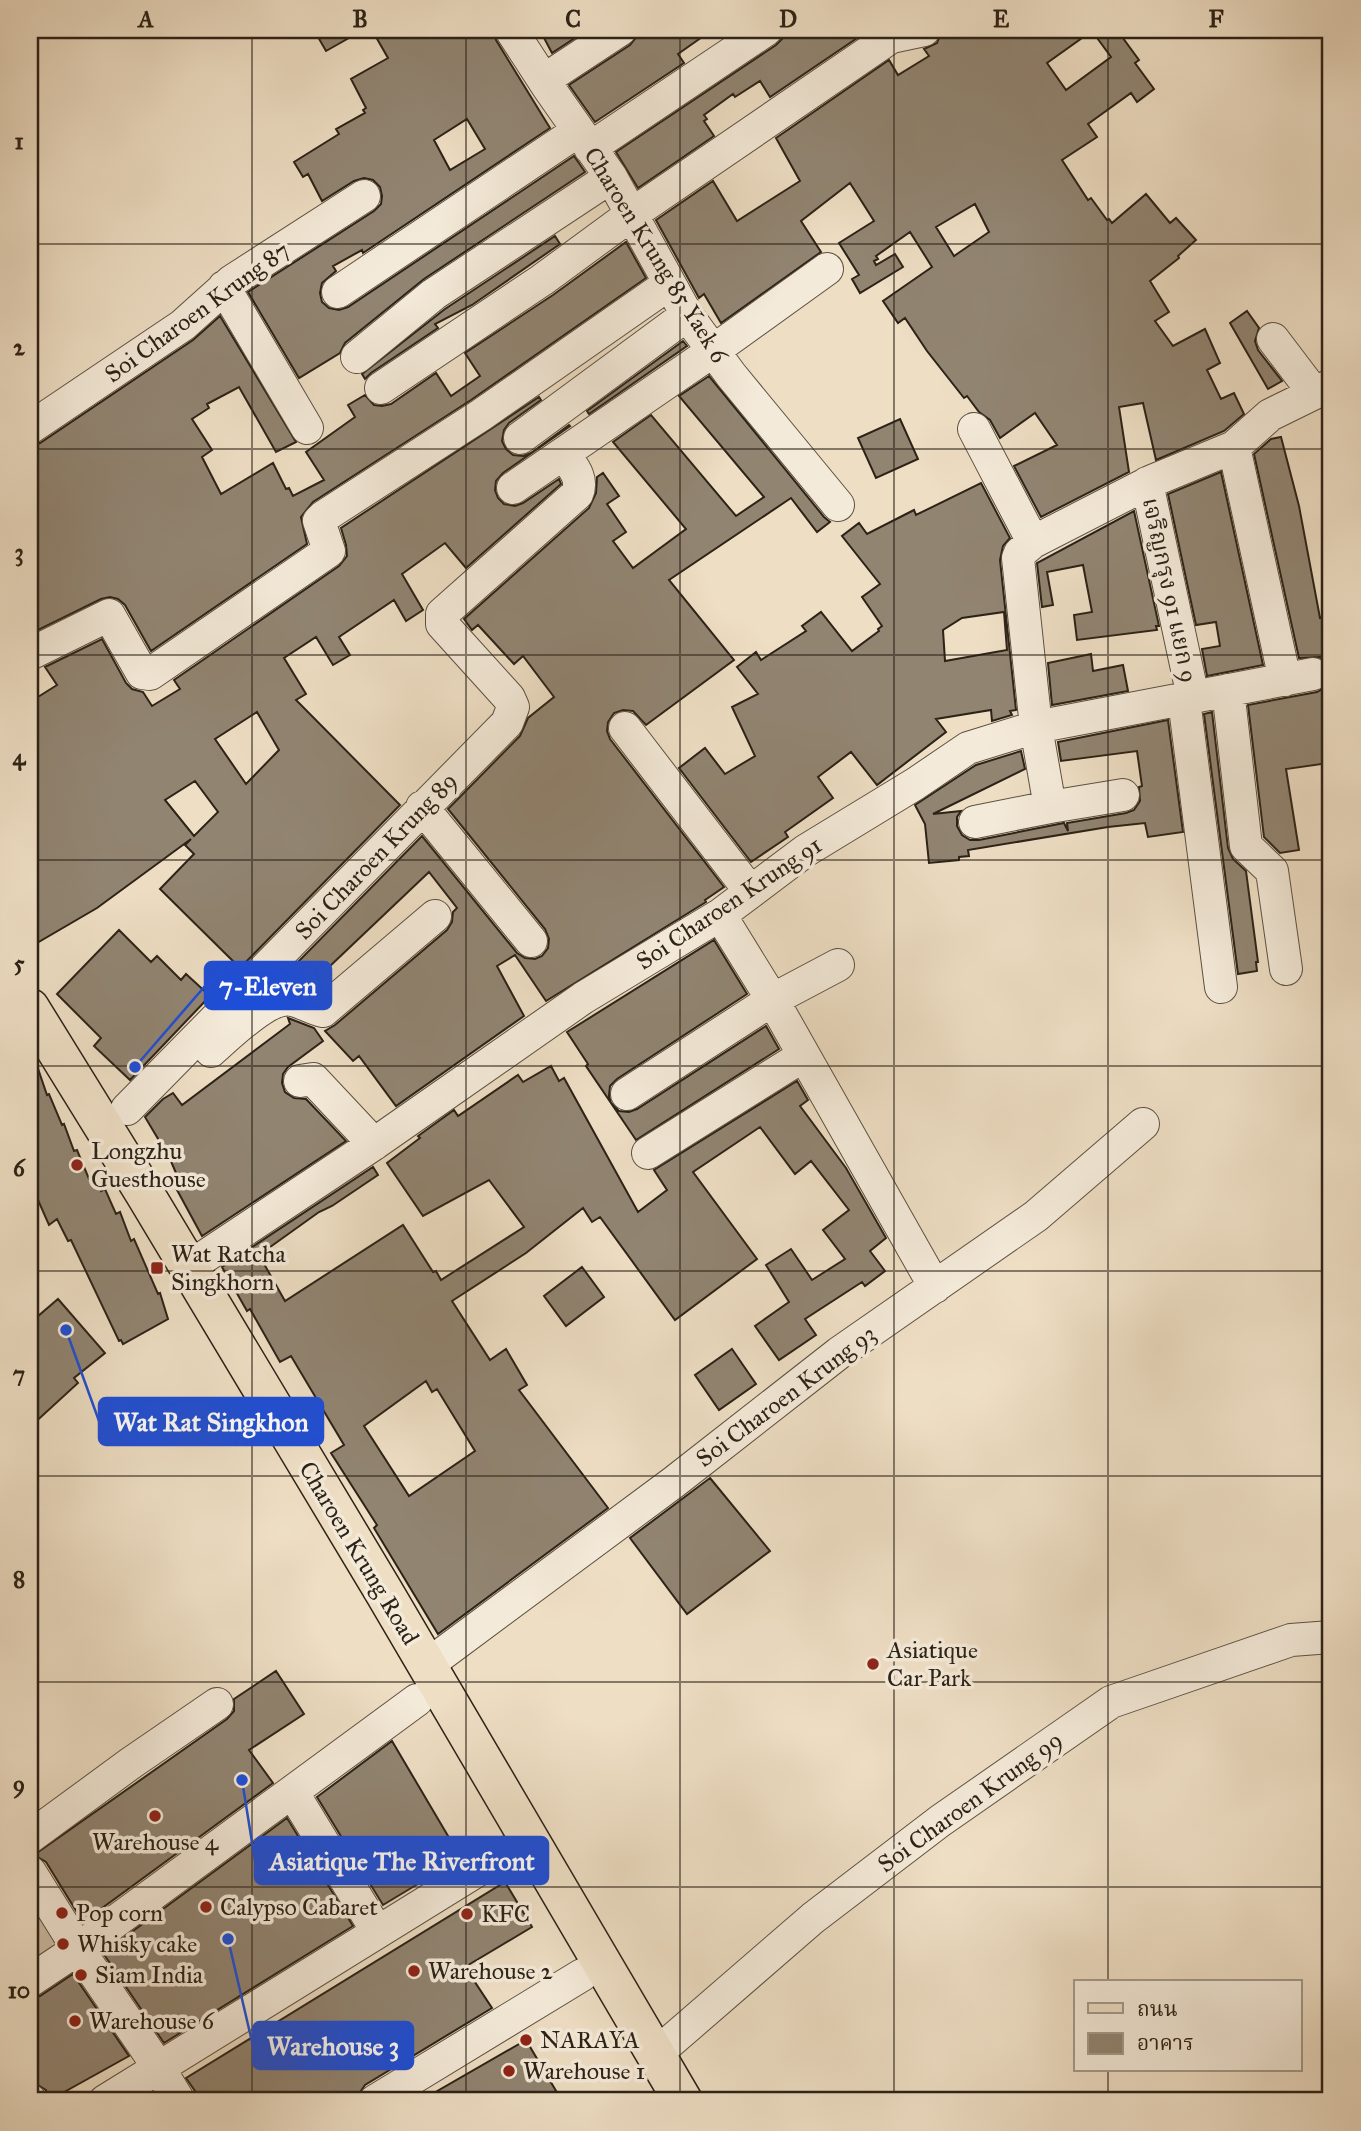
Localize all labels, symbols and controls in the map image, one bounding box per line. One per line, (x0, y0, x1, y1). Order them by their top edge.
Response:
text: A (136, 5, 154, 33)
text: B (352, 5, 368, 33)
text: C (565, 5, 581, 33)
text: D (779, 5, 797, 33)
text: E (993, 5, 1010, 33)
text: F (1208, 5, 1224, 33)
text: 1 (14, 127, 24, 155)
street label: Charoen Krung 85 Yaek 6 (577, 142, 735, 369)
street label: Soi Charoen Krung 87 (99, 235, 295, 389)
text: 2 (13, 333, 25, 361)
street label: เจริญกรุง 91 แยก 9 (1136, 495, 1204, 685)
text: 3 (14, 538, 24, 567)
text: 4 (13, 743, 27, 771)
street label: Soi Charoen Krung 89 (288, 766, 464, 946)
street label: Soi Charoen Krung 91 (630, 830, 828, 976)
text: 5 (14, 949, 25, 977)
callout: 7-Eleven (205, 962, 331, 1009)
text: 7-Eleven (219, 970, 317, 1002)
place label: Longzhu Guesthouse (91, 1136, 206, 1194)
text: 6 (13, 1154, 26, 1182)
marker: Longzhu Guesthouse (69, 1157, 85, 1173)
place label: Wat Ratcha Singkhorn (171, 1239, 286, 1297)
marker: Wat Ratcha Singkhorn (149, 1260, 165, 1276)
street label: Soi Charoen Krung 93 (690, 1318, 882, 1474)
text: 7 (13, 1360, 25, 1388)
callout: Wat Rat Singkhon (99, 1398, 323, 1445)
text: Wat Rat Singkhon (113, 1406, 309, 1439)
street label: Charoen Krung Road (292, 1456, 426, 1650)
text: 8 (13, 1565, 25, 1593)
place label: Asiatique Car Park (886, 1635, 978, 1693)
marker: Asiatique Car Park (865, 1656, 881, 1672)
street label: Soi Charoen Krung 99 (872, 1725, 1068, 1879)
text: 9 (13, 1770, 25, 1799)
marker: Warehouse 4 (147, 1808, 163, 1824)
place label: Warehouse 4 (92, 1827, 219, 1857)
callout: Asiatique The Riverfront (255, 1837, 548, 1884)
text: Asiatique The Riverfront (267, 1845, 535, 1877)
place label: Calypso Cabaret (220, 1892, 378, 1922)
place label: Pop corn (76, 1898, 163, 1928)
marker: Calypso Cabaret (198, 1899, 214, 1915)
place label: KFC (481, 1899, 530, 1929)
marker: Pop corn (54, 1905, 70, 1921)
marker: KFC (459, 1906, 475, 1922)
place label: Whisky cake (77, 1929, 197, 1959)
marker: Whisky cake (55, 1936, 71, 1952)
place label: Warehouse 2 (428, 1956, 553, 1986)
place label: Siam India (95, 1960, 204, 1990)
marker: Warehouse 2 (406, 1963, 422, 1979)
marker: Siam India (73, 1967, 89, 1983)
text: 10 (8, 1976, 30, 2004)
legend (1074, 1980, 1302, 2072)
text: ถนน (1137, 1996, 1178, 2022)
place label: Warehouse 6 (89, 2006, 215, 2036)
marker: Warehouse 6 (67, 2013, 83, 2029)
callout: Warehouse 3 (253, 2022, 413, 2069)
place label: NARAYA (540, 2025, 640, 2055)
text: Warehouse 3 (267, 2030, 399, 2062)
text: อาคาร (1137, 2030, 1194, 2056)
marker: NARAYA (518, 2032, 534, 2048)
place label: Warehouse 1 (523, 2056, 645, 2086)
marker: Warehouse 1 (501, 2063, 517, 2079)

